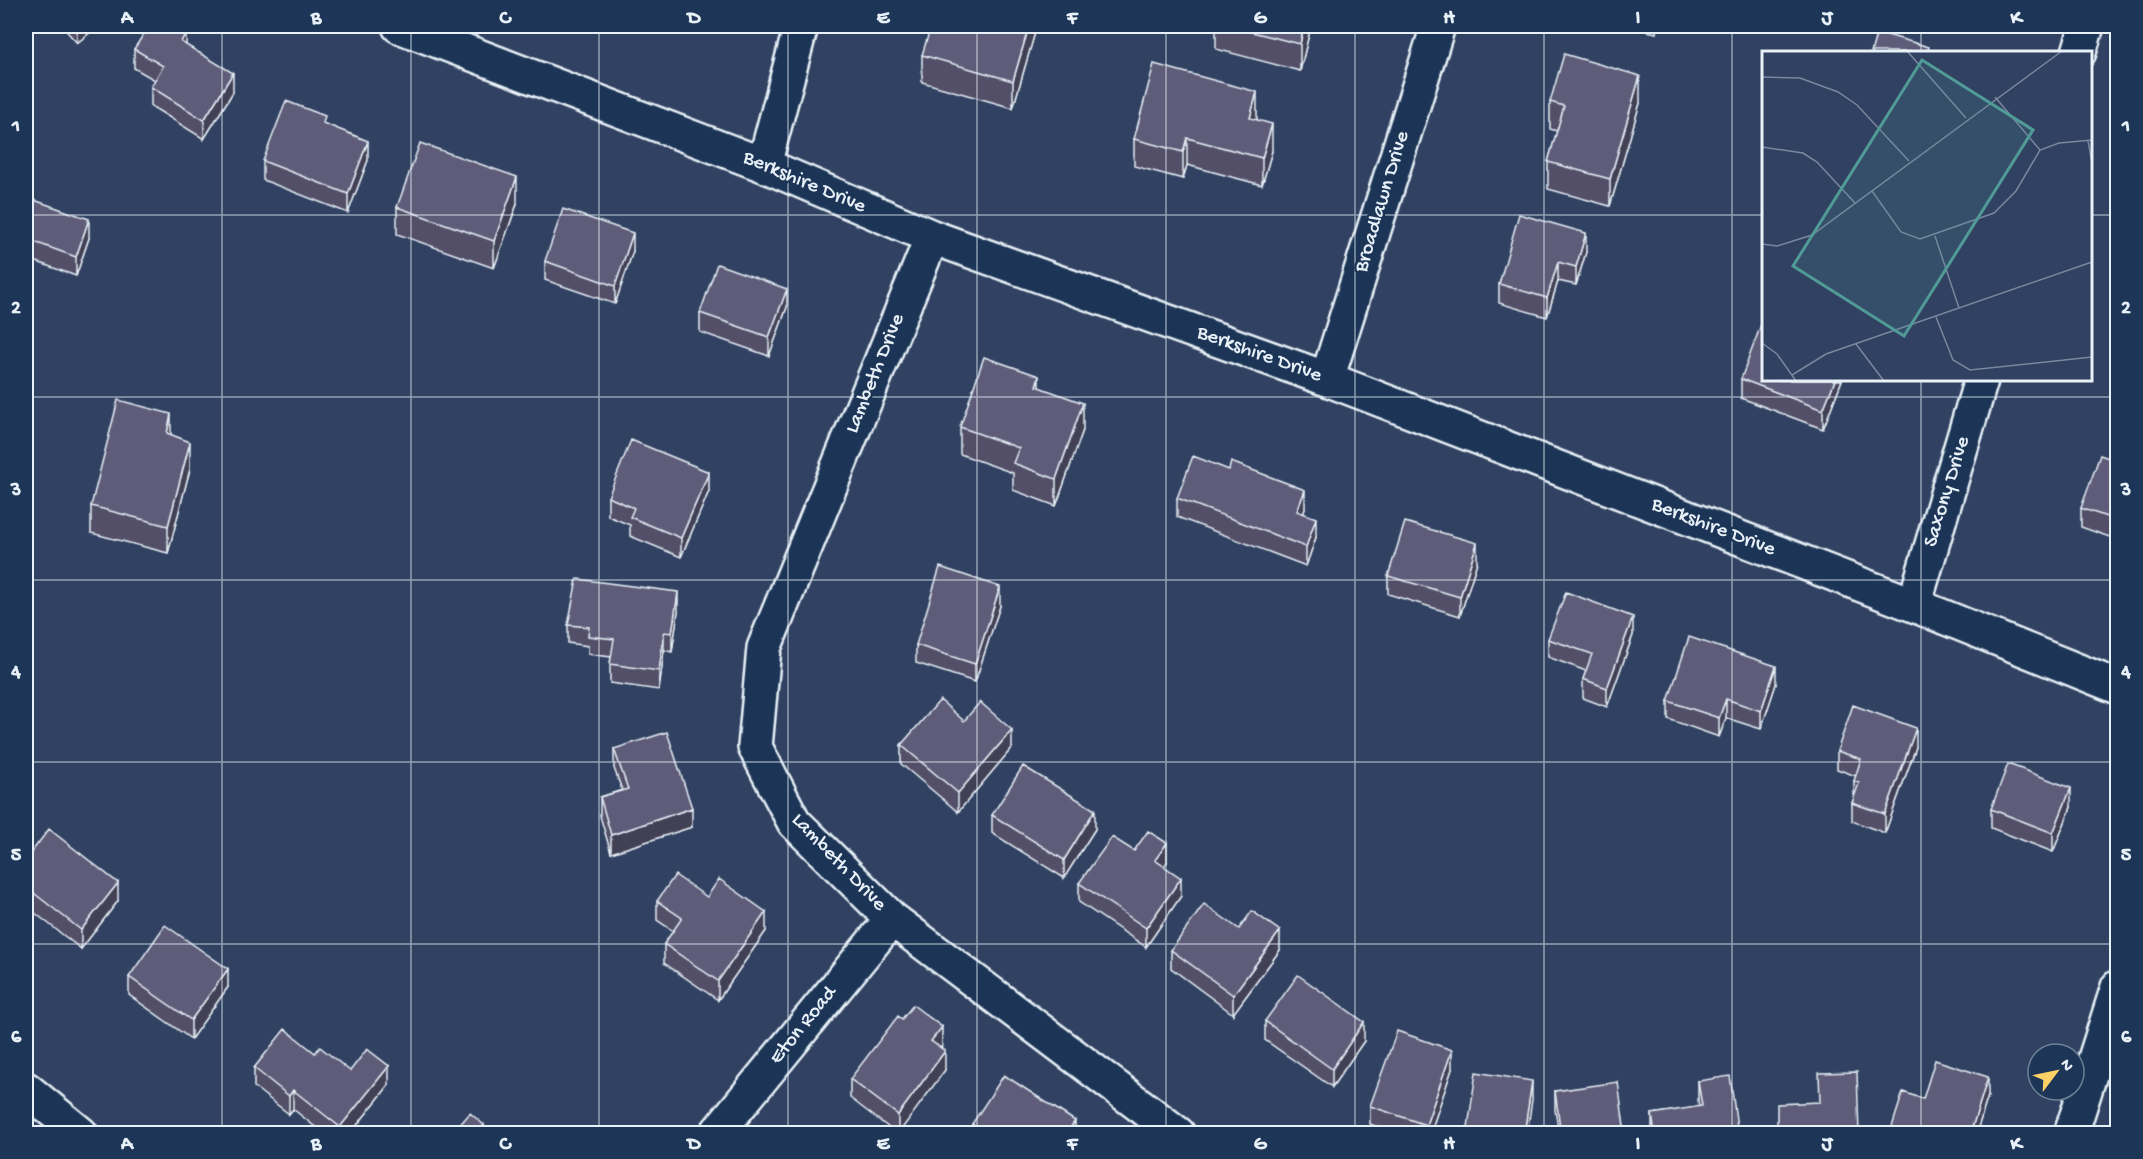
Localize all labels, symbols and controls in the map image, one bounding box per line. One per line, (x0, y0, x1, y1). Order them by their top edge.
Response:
text: A (120, 8, 135, 31)
text: B (310, 8, 322, 31)
text: C (499, 8, 513, 31)
text: D (685, 8, 701, 31)
text: E (877, 8, 891, 31)
text: F (1066, 8, 1079, 31)
text: G (1254, 8, 1268, 31)
text: H (1443, 8, 1455, 31)
text: I (1636, 8, 1641, 31)
text: J (1821, 8, 1834, 31)
text: K (2009, 8, 2024, 31)
inset map (1762, 51, 2092, 381)
text: 1 (11, 116, 20, 139)
text: 1 (2121, 116, 2130, 139)
street label: Broadlawn Drive (1349, 127, 1417, 277)
street label: Berkshire Drive (738, 146, 870, 221)
text: 2 (11, 298, 21, 321)
text: 2 (2121, 298, 2131, 321)
street label: Lambeth Drive (841, 309, 912, 437)
street label: Berkshire Drive (1192, 321, 1326, 390)
street label: Saxony Drive (1919, 433, 1977, 550)
text: 3 (10, 480, 21, 503)
text: 3 (2120, 480, 2131, 503)
street label: Berkshire Drive (1646, 493, 1780, 564)
text: 4 (10, 662, 21, 685)
text: 4 (2120, 662, 2131, 685)
street label: Lambeth Drive (785, 809, 892, 918)
text: 5 (11, 845, 22, 868)
text: 5 (2121, 845, 2132, 868)
street label: Eton Road (765, 981, 844, 1070)
text: 6 (11, 1027, 22, 1050)
text: 6 (2121, 1027, 2132, 1050)
north arrow (2026, 1042, 2086, 1102)
text: N (2055, 1056, 2077, 1076)
text: A (120, 1134, 135, 1157)
text: B (310, 1134, 322, 1157)
text: C (499, 1134, 513, 1157)
text: D (685, 1134, 701, 1157)
text: E (877, 1134, 891, 1157)
text: F (1066, 1134, 1079, 1157)
text: G (1254, 1134, 1268, 1157)
text: H (1443, 1134, 1455, 1157)
text: I (1636, 1134, 1641, 1157)
text: J (1821, 1134, 1834, 1157)
text: K (2009, 1134, 2024, 1157)

